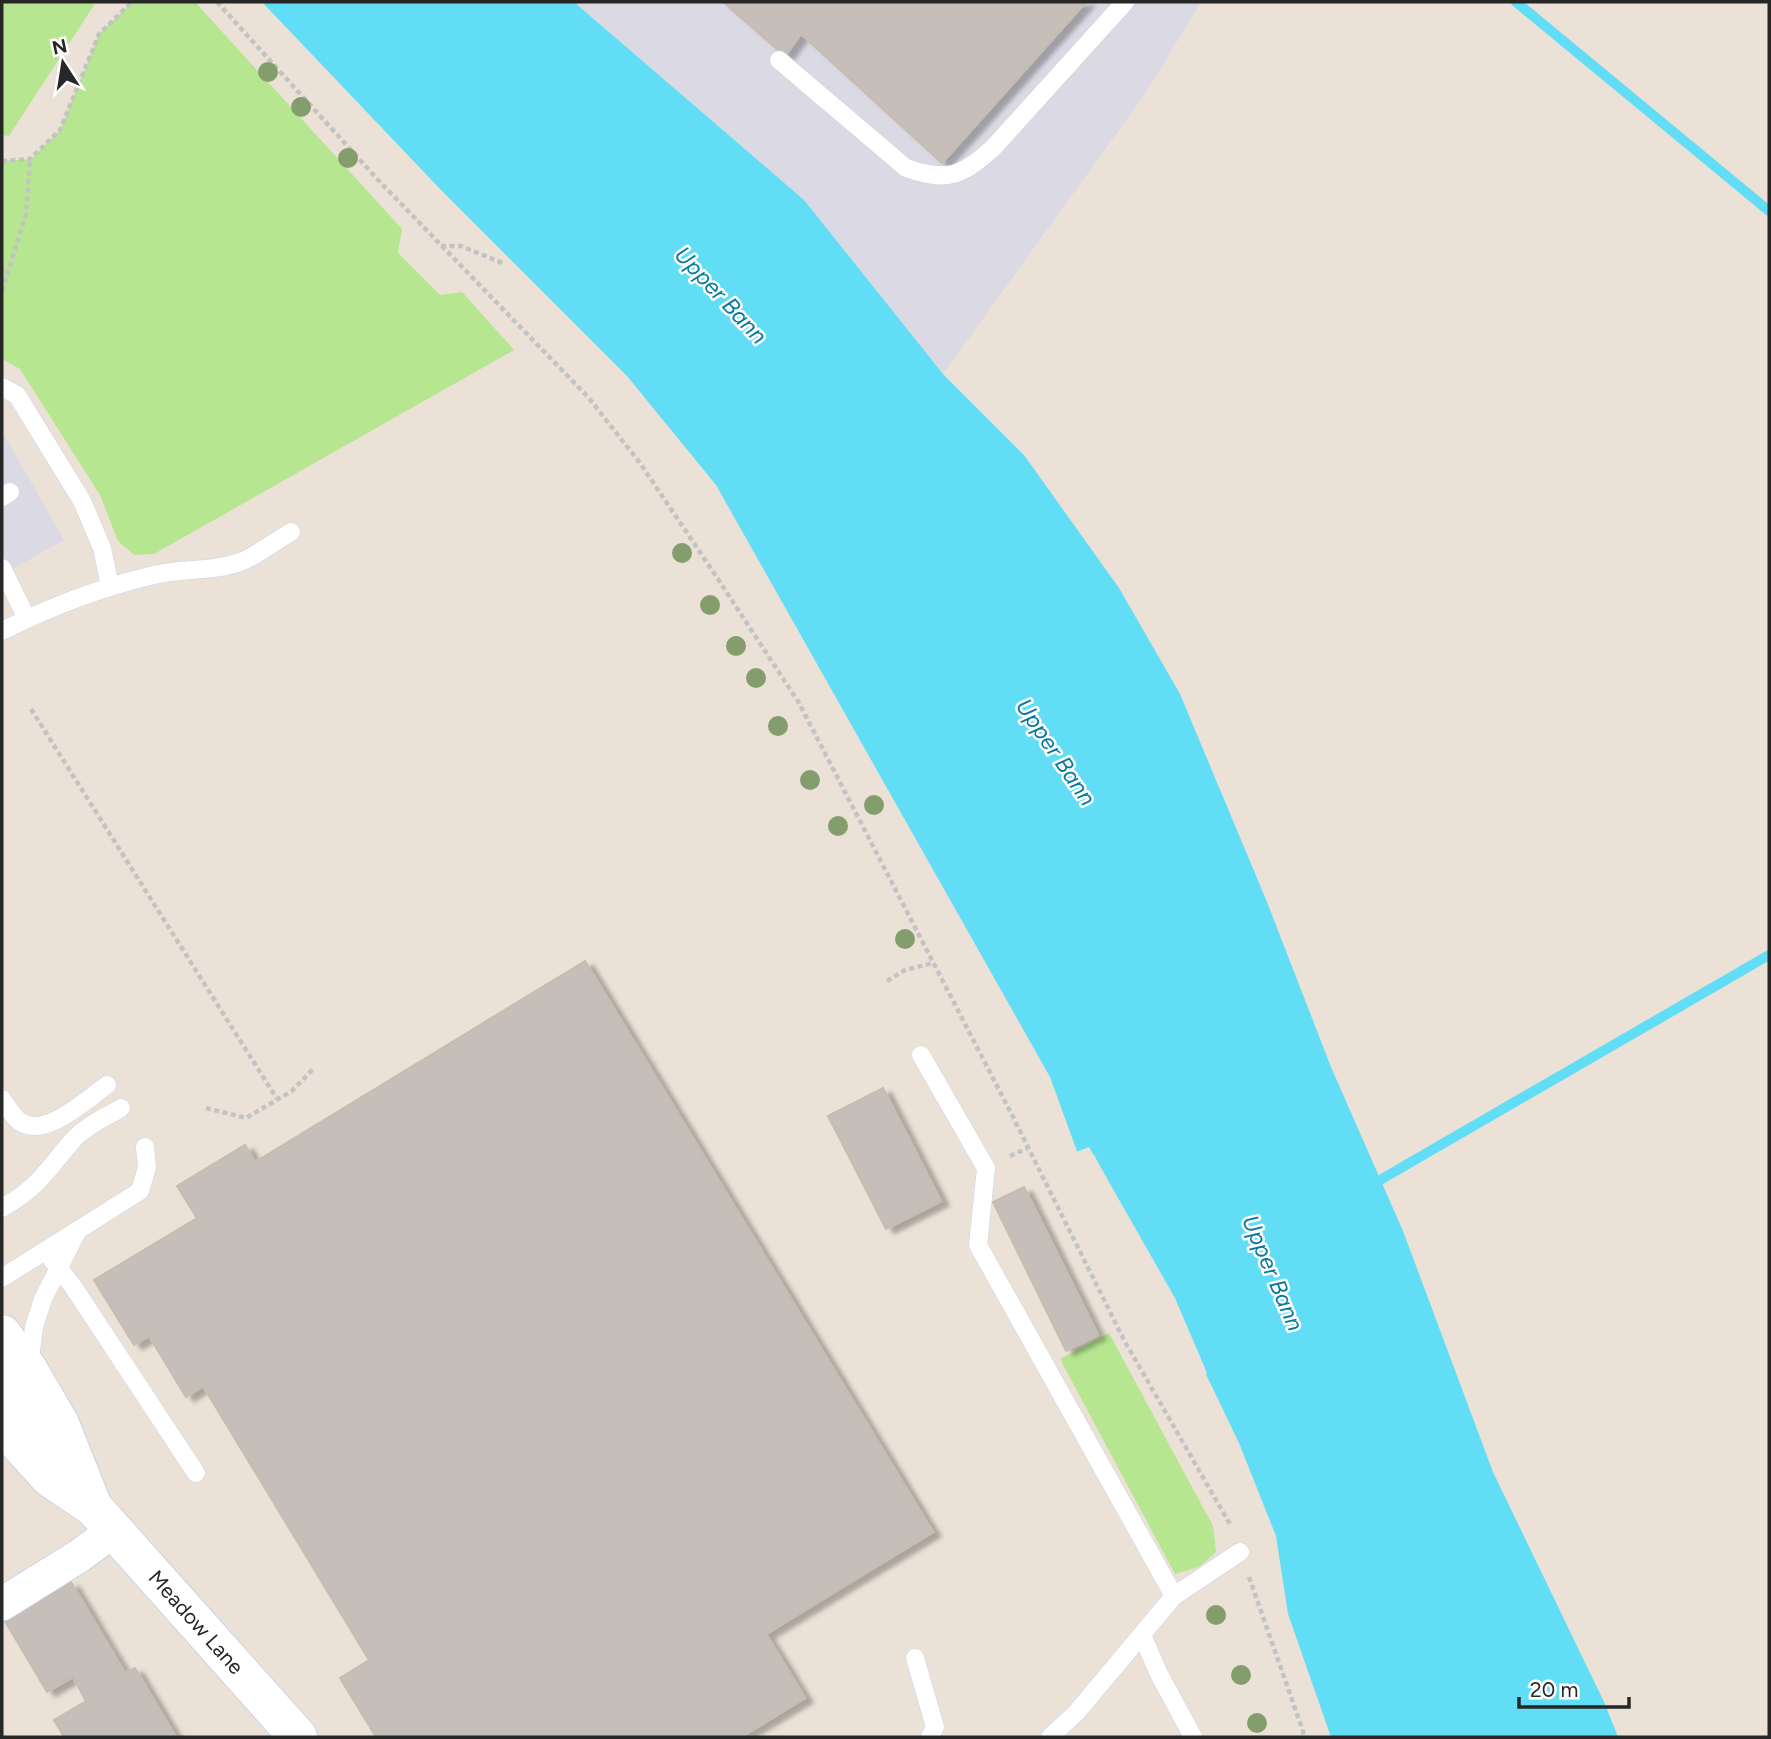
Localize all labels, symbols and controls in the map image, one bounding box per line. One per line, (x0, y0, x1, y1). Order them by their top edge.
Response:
north arrow (28, 28, 98, 98)
text: N (50, 34, 69, 60)
water label: Upper Bann (669, 241, 773, 350)
water label: Upper Bann (1010, 693, 1102, 811)
water label: Upper Bann (1236, 1211, 1310, 1335)
street label: Meadow Lane (143, 1565, 249, 1679)
scale bar (1519, 1666, 1629, 1710)
text: 20 m (1530, 1677, 1578, 1702)

